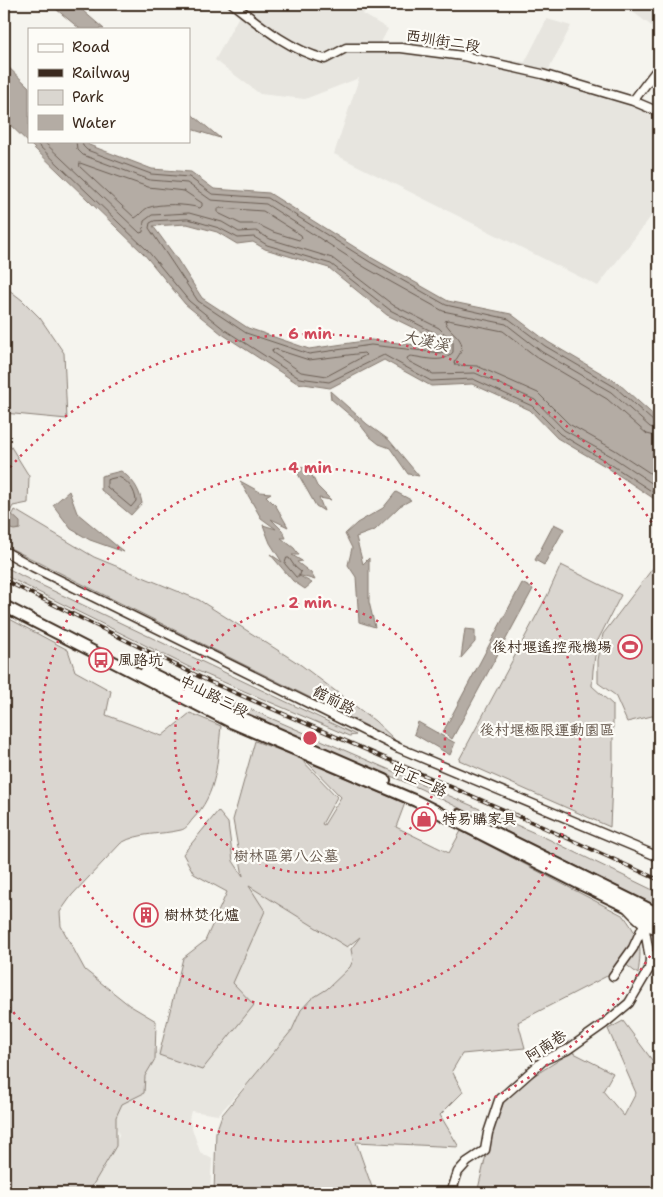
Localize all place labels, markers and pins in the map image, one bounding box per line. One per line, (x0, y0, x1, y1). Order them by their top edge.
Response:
sports icon: 後村堰遙控飛機場 (617, 634, 643, 660)
place label: 後村堰遙控飛機場 (492, 637, 612, 657)
bus stop icon: 風路坑 (88, 647, 114, 673)
place label: 風路坑 (118, 650, 163, 670)
centre of rings (301, 729, 319, 747)
shop icon: 特易購家具 (411, 806, 437, 832)
place label: 特易購家具 (442, 809, 517, 829)
building icon: 樹林焚化爐 (133, 902, 159, 928)
place label: 樹林焚化爐 (164, 905, 239, 925)

